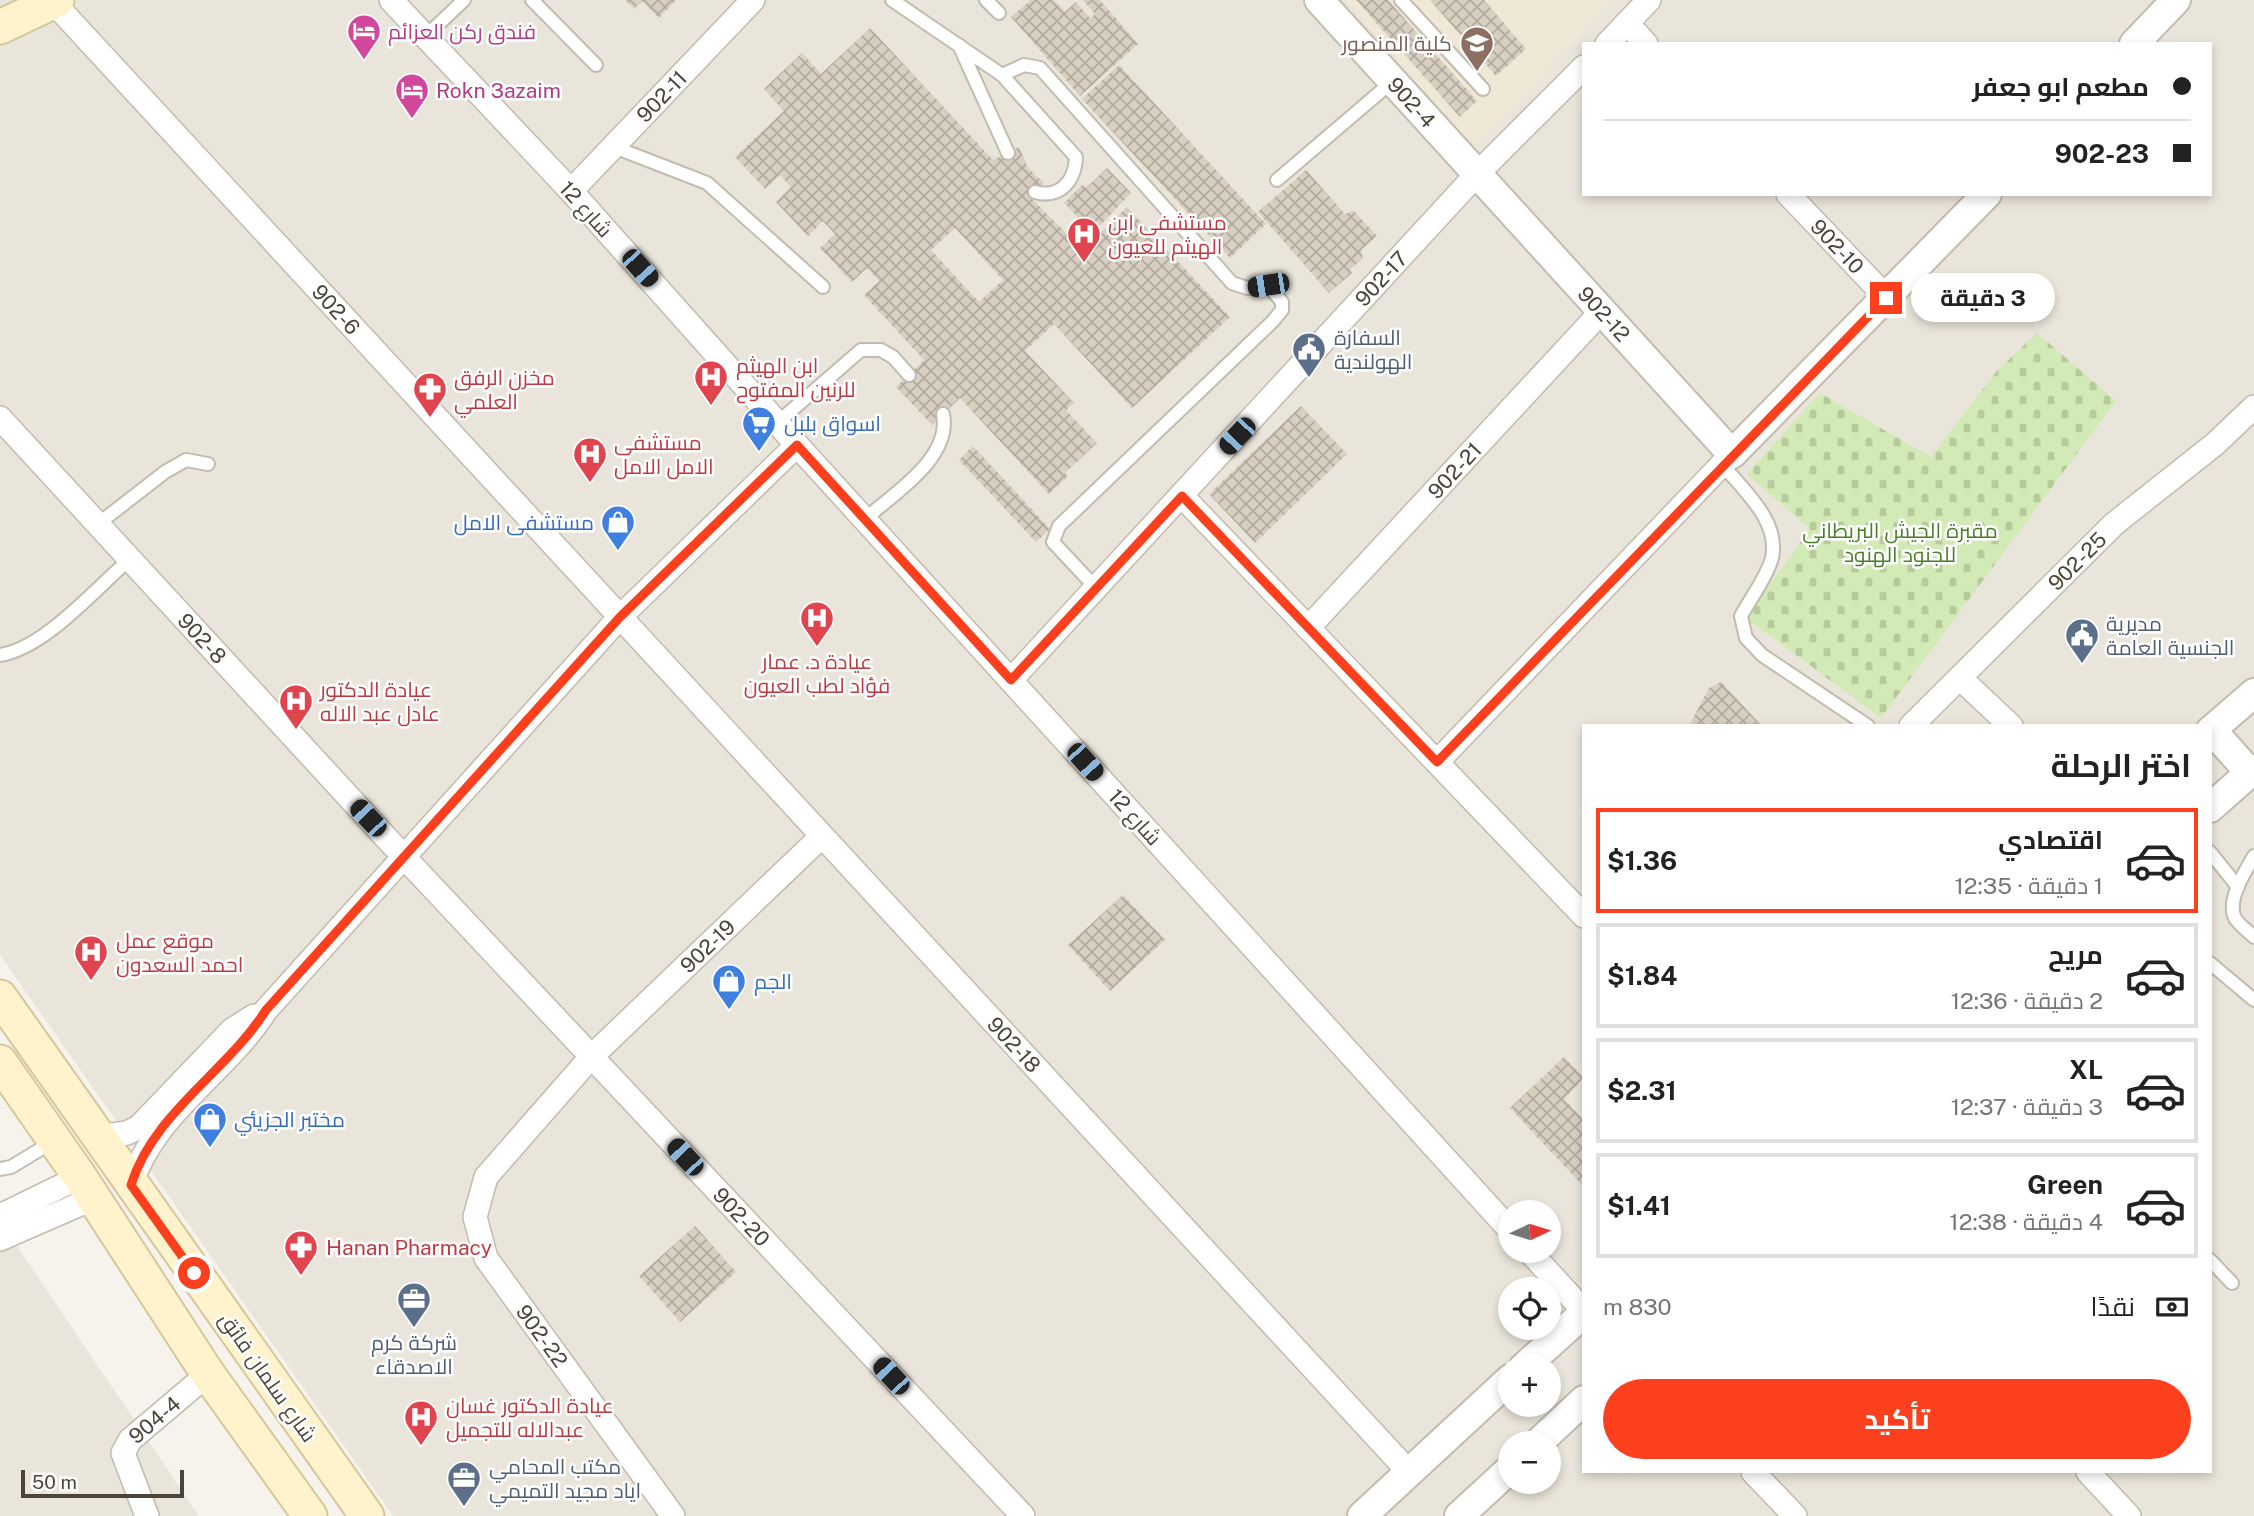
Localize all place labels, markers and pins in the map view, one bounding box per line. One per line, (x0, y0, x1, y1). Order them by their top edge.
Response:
hotel icon: فندق ركن العزائم (345, 12, 383, 61)
place label: فندق ركن العزائم (388, 19, 536, 46)
school or university icon: كلية المنصور (1458, 24, 1496, 73)
place label: كلية المنصور (1341, 31, 1452, 56)
hotel icon: Rokn 3azaim (393, 71, 431, 120)
place label: Rokn 3azaim (436, 78, 561, 103)
place label: مستشفى ابن الهيثم للعيون (1108, 210, 1227, 261)
hospital icon: مستشفى ابن الهيثم للعيون (1065, 215, 1103, 264)
place label: السفارة الهولندية (1334, 325, 1412, 375)
public building icon: السفارة الهولندية (1290, 330, 1328, 379)
place label: ابن الهيثم للرنين المفتوح (736, 353, 856, 404)
hospital icon: ابن الهيثم للرنين المفتوح (692, 358, 730, 407)
place label: مخزن الرفق العلمي (454, 365, 555, 418)
pharmacy icon: مخزن الرفق العلمي (411, 370, 449, 419)
supermarket icon: اسواق بلبل (740, 404, 778, 453)
place label: اسواق بلبل (784, 411, 881, 437)
place label: مستشفى الامل الامل (614, 430, 714, 480)
hospital icon: مستشفى الامل الامل (571, 435, 609, 484)
shop icon: مستشفى الامل (599, 503, 637, 552)
place label: مستشفى الامل (454, 510, 594, 536)
hospital icon: عيادة د. عمار فؤاد لطب العيون (798, 599, 836, 648)
place label: مديرية الجنسية العامة (2106, 611, 2234, 660)
public building icon: مديرية الجنسية العامة (2063, 616, 2101, 665)
place label: عيادة د. عمار فؤاد لطب العيون (744, 649, 890, 699)
place label: عيادة الدكتور عادل عبد الاله (319, 677, 440, 727)
hospital icon: عيادة الدكتور عادل عبد الاله (277, 682, 315, 731)
place label: موقع عمل احمد السعدون (116, 928, 243, 978)
hospital icon: موقع عمل احمد السعدون (72, 933, 110, 982)
shop icon: الجم (710, 962, 748, 1011)
place label: الجم (754, 969, 792, 996)
shop icon: مختبر الجزيئي (191, 1100, 229, 1149)
place label: مختبر الجزيئي (234, 1107, 345, 1136)
pharmacy icon: Hanan Pharmacy (282, 1228, 320, 1277)
place label: Hanan Pharmacy (326, 1235, 492, 1260)
office icon: شركة كرم الاصدقاء (395, 1280, 433, 1329)
place label: شركة كرم الاصدقاء (371, 1330, 457, 1379)
place label: عيادة الدكتور غسان عبدالاله للتجميل (446, 1393, 614, 1443)
hospital icon: عيادة الدكتور غسان عبدالاله للتجميل (402, 1398, 440, 1447)
place label: مكتب المحامي اياد مجيد التميمي (489, 1454, 641, 1507)
office icon: مكتب المحامي اياد مجيد التميمي (445, 1459, 483, 1508)

